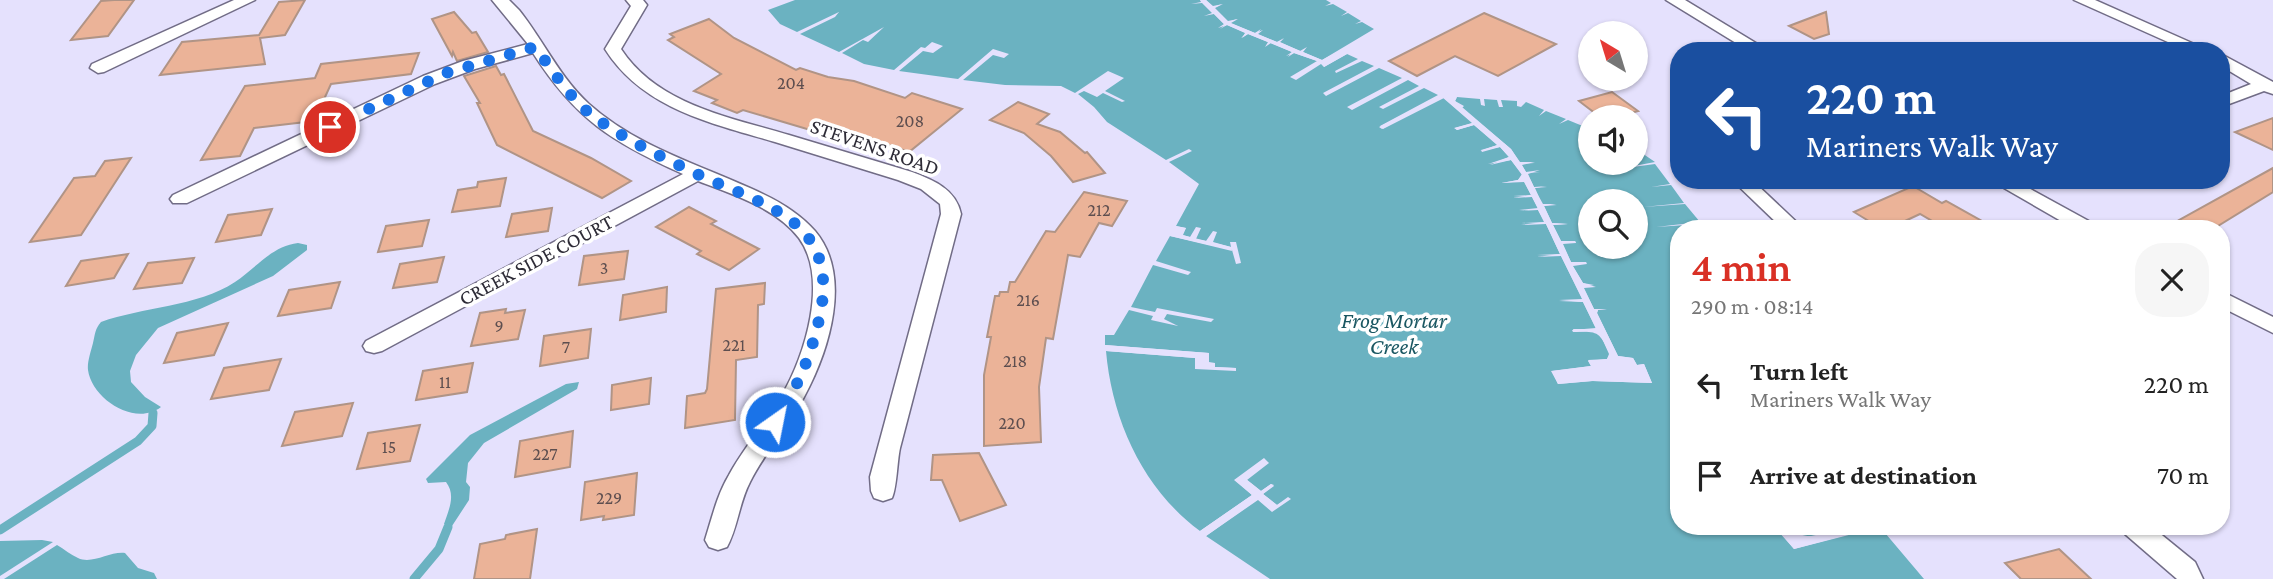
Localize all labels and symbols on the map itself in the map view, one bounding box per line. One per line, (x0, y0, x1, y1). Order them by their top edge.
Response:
north arrow (1578, 21, 1648, 91)
house number: 204 (777, 73, 805, 93)
pin (300, 97, 360, 157)
house number: 208 (896, 111, 924, 131)
street label: STEVENS ROAD (807, 114, 943, 180)
house number: 212 (1087, 200, 1111, 220)
street label: CREEK SIDE COURT (455, 209, 618, 311)
house number: 3 (600, 258, 608, 278)
house number: 216 (1016, 290, 1040, 310)
water label: Frog Mortar Creek (1341, 307, 1448, 359)
house number: 9 (494, 316, 504, 336)
house number: 221 (722, 335, 746, 355)
house number: 7 (562, 337, 570, 357)
house number: 218 (1003, 351, 1027, 371)
house number: 11 (439, 372, 451, 392)
position arrow (738, 385, 812, 459)
house number: 220 (998, 413, 1026, 433)
house number: 15 (382, 437, 396, 457)
house number: 227 (532, 444, 558, 464)
house number: 229 (596, 488, 622, 508)

